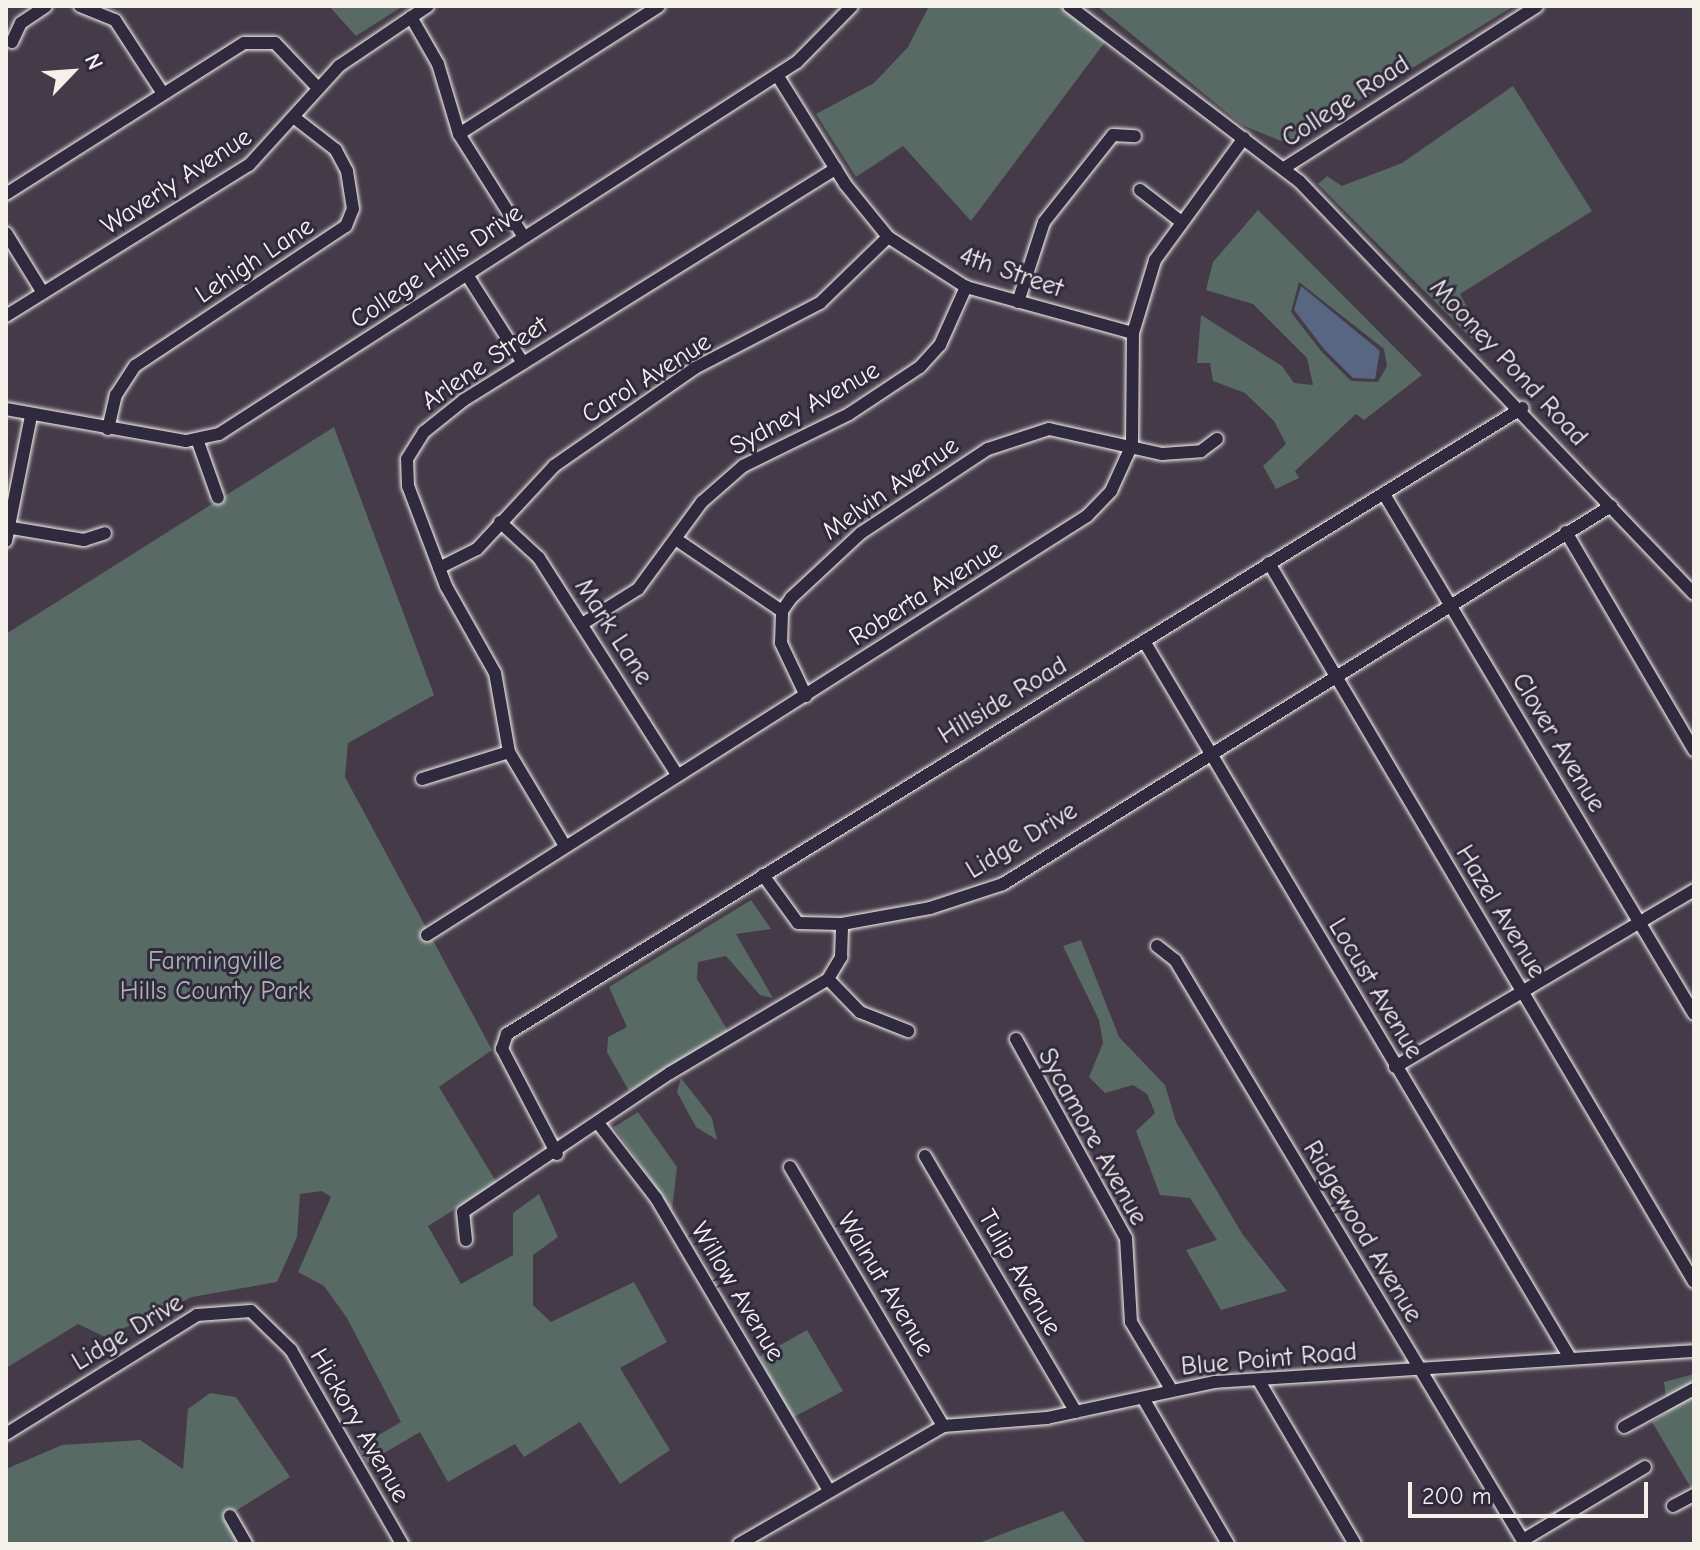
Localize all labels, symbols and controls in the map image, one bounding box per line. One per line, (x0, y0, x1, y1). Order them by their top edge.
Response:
north arrow (32, 32, 112, 112)
street label: College Road (1276, 49, 1416, 155)
text: N (79, 50, 109, 74)
street label: Waverly Avenue (96, 122, 258, 242)
street label: College Hills Drive (345, 198, 529, 336)
street label: Lehigh Lane (190, 211, 320, 311)
street label: 4th Street (955, 241, 1067, 305)
street label: Mooney Pond Road (1423, 273, 1593, 453)
street label: Arlene Street (416, 310, 554, 418)
street label: Carol Avenue (577, 327, 717, 431)
street label: Sydney Avenue (725, 355, 885, 463)
street label: Melvin Avenue (817, 430, 965, 548)
street label: Roberta Avenue (844, 535, 1008, 653)
street label: Mark Lane (567, 573, 659, 691)
street label: Hillside Road (933, 650, 1073, 752)
street label: Clover Avenue (1504, 668, 1612, 818)
street label: Lidge Drive (961, 796, 1083, 886)
street label: Hazel Avenue (1448, 840, 1552, 984)
street label: Locust Avenue (1321, 913, 1429, 1065)
park label: Farmingville Hills County Park (120, 946, 310, 1008)
street label: Sycamore Avenue (1030, 1043, 1154, 1231)
street label: Ridgewood Avenue (1296, 1136, 1428, 1328)
street label: Tulip Avenue (970, 1205, 1068, 1341)
street label: Walnut Avenue (830, 1207, 940, 1363)
street label: Willow Avenue (683, 1217, 791, 1367)
street label: Lidge Drive (67, 1288, 189, 1378)
street label: Blue Point Road (1180, 1337, 1358, 1383)
street label: Hickory Avenue (302, 1343, 416, 1509)
scale bar (1412, 1466, 1652, 1516)
text: 200 m (1422, 1482, 1492, 1510)

